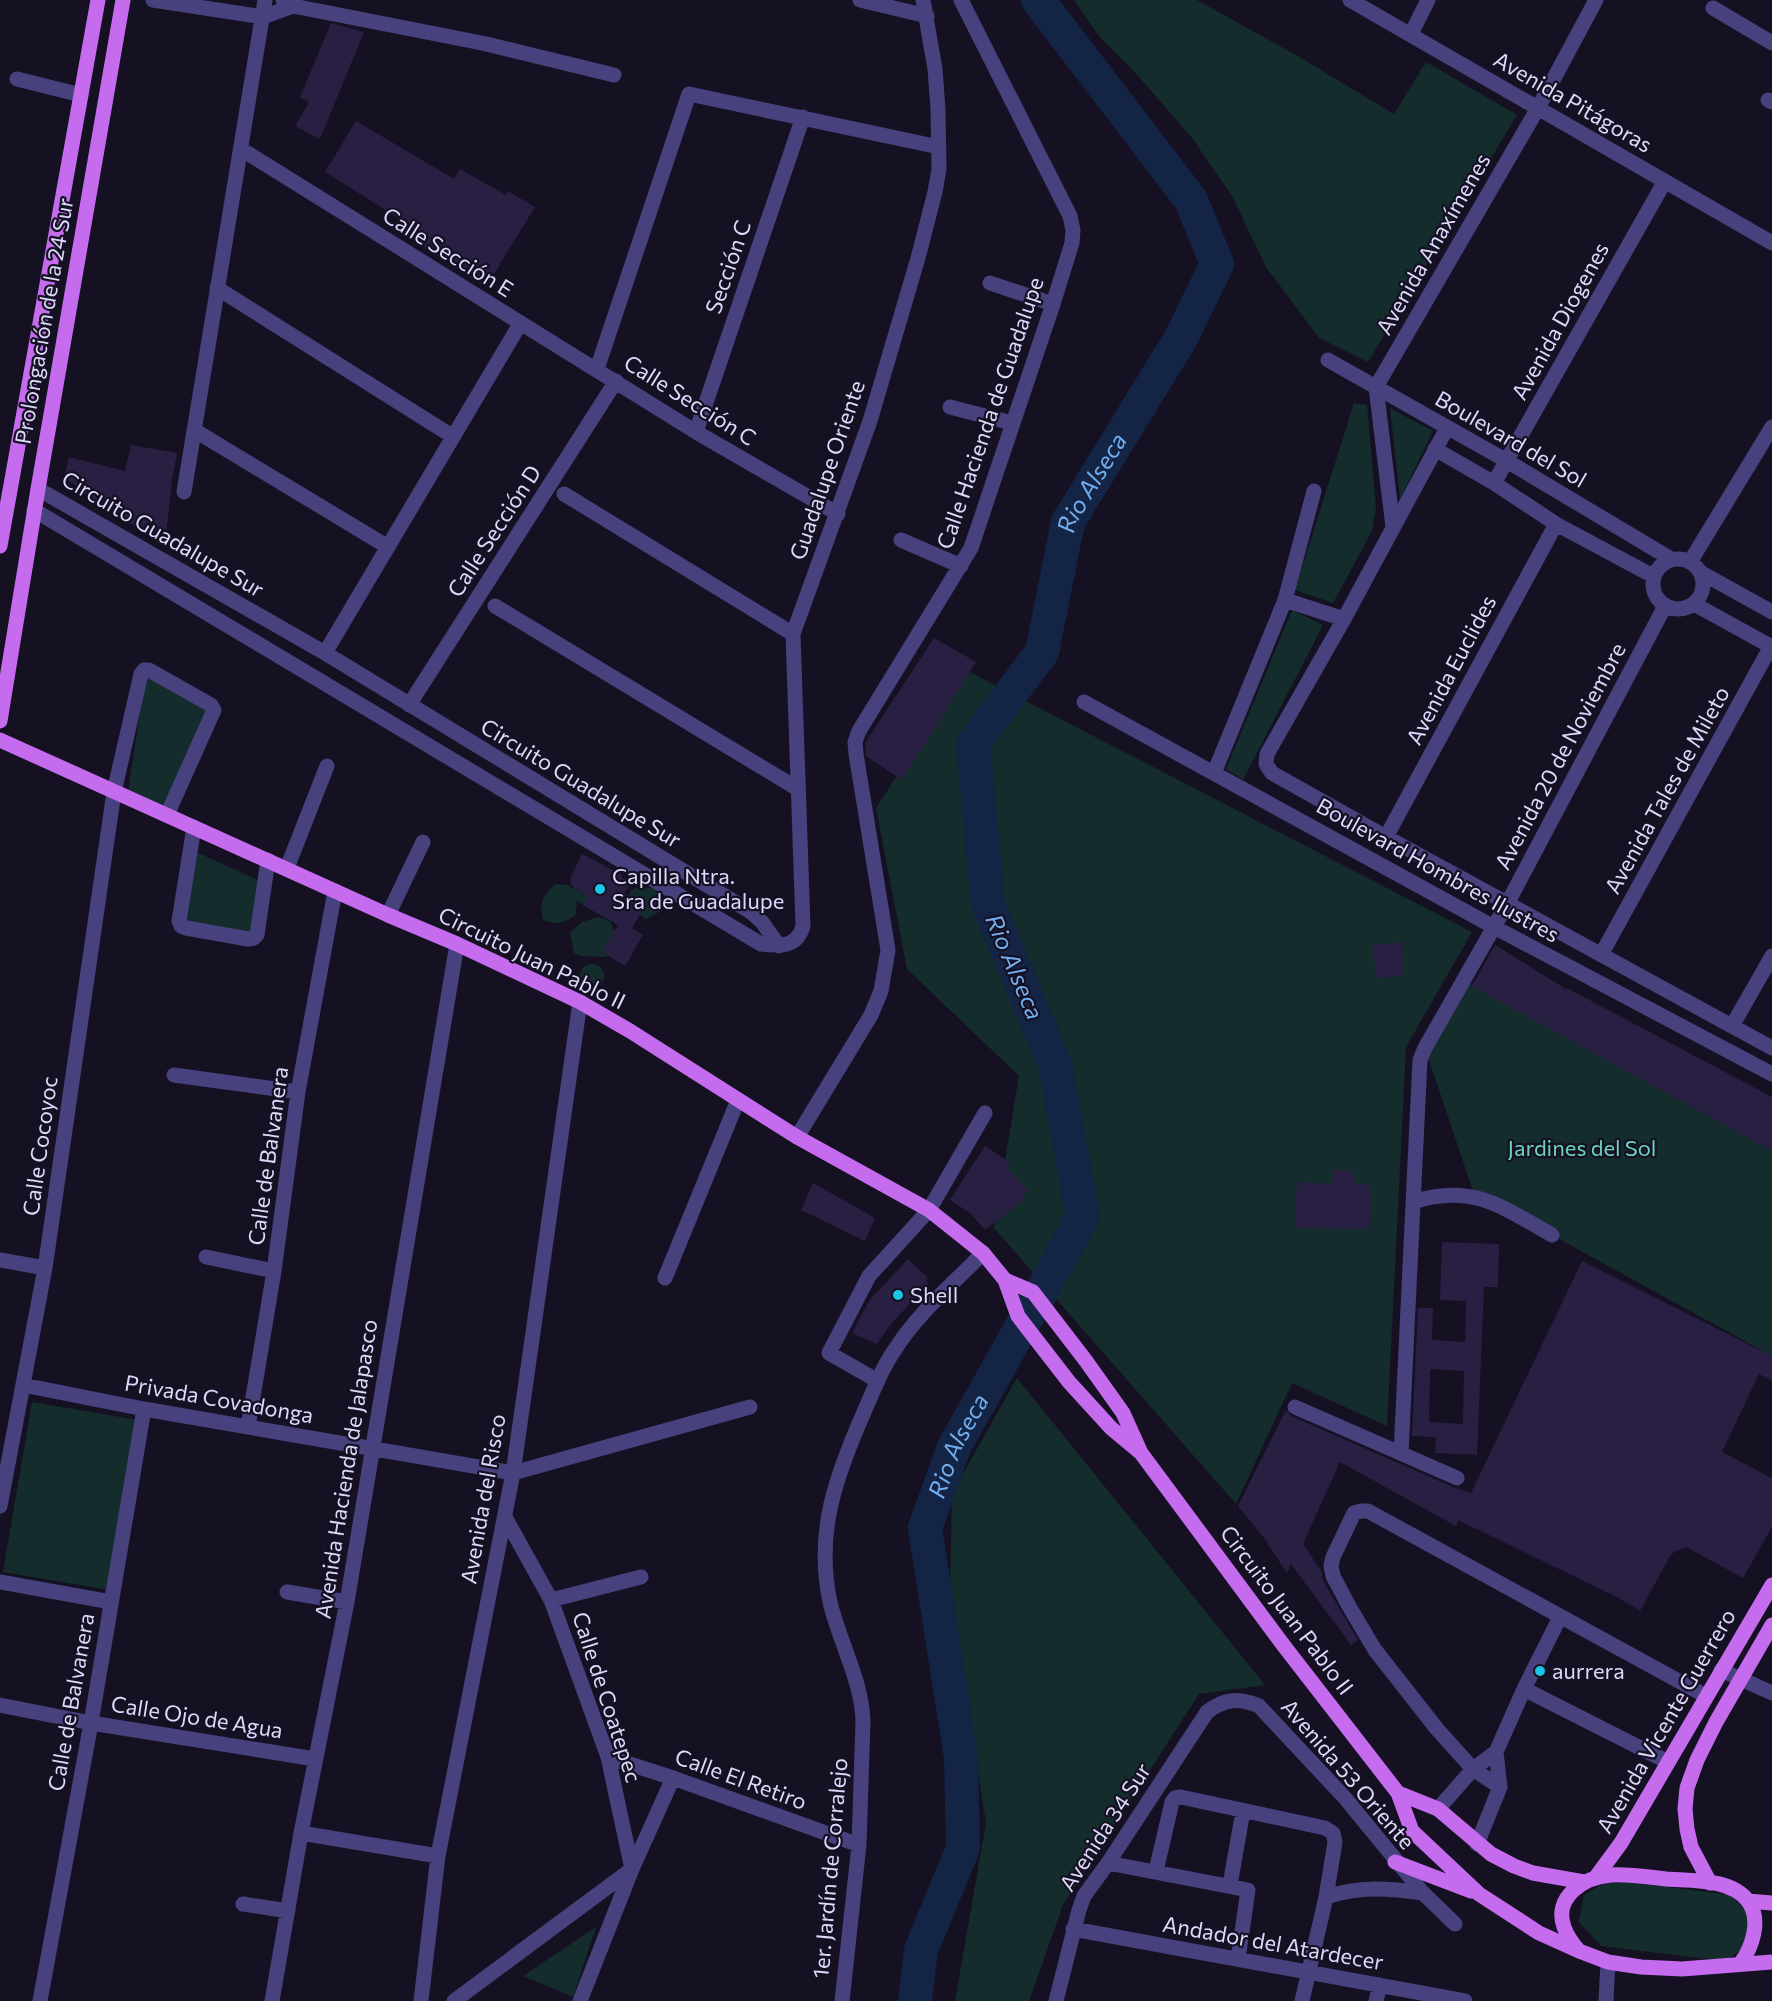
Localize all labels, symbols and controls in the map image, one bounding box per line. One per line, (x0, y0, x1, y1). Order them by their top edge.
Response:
street label: Avenida Pitágoras (1489, 45, 1657, 158)
street label: Avenida Anaxímenes (1370, 148, 1496, 339)
street label: Prolongación de la 24 Sur (9, 196, 79, 446)
street label: Calle Sección E (378, 201, 518, 302)
street label: Sección C (699, 217, 756, 317)
street label: Avenida Diogenes (1505, 237, 1614, 404)
street label: Calle Hacienda de Guadalupe (930, 273, 1049, 552)
street label: Calle Sección C (619, 348, 761, 451)
street label: Guadalupe Oriente (783, 377, 870, 563)
street label: Boulevard del Sol (1431, 384, 1592, 493)
water label: Rio Alseca (1050, 427, 1132, 535)
street label: Calle Sección D (441, 460, 546, 602)
street label: Circuito Guadalupe Sur (57, 465, 269, 603)
street label: Avenida Euclides (1400, 590, 1501, 749)
street label: Avenida 20 de Noviembre (1488, 638, 1631, 874)
street label: Avenida Tales de Mileto (1598, 681, 1735, 898)
street label: Circuito Guadalupe Sur (476, 712, 687, 853)
street label: Boulevard Hombres Ilustres (1312, 791, 1564, 948)
place label: Capilla Ntra. Sra de Guadalupe (612, 862, 784, 914)
marker: Capilla Ntra. Sra de Guadalupe (593, 882, 607, 896)
street label: Circuito Juan Pablo II (434, 901, 630, 1015)
water label: Rio Alseca (980, 909, 1051, 1024)
street label: Calle de Balvanera (242, 1065, 293, 1247)
street label: Calle Cocoyoc (16, 1075, 63, 1217)
park label: Jardines del Sol (1508, 1134, 1656, 1161)
place label: Shell (910, 1281, 958, 1308)
marker: Shell (891, 1288, 905, 1302)
street label: Avenida Hacienda de Jalapasco (308, 1317, 383, 1621)
street label: Privada Covadonga (123, 1369, 316, 1428)
water label: Rio Alseca (921, 1388, 994, 1502)
street label: Avenida del Risco (454, 1412, 511, 1586)
street label: Circuito Juan Pablo II (1215, 1520, 1360, 1700)
street label: Avenida Vicente Guerrero (1590, 1604, 1741, 1838)
street label: Calle de Coatepec (567, 1608, 648, 1786)
street label: Calle de Balvanera (42, 1611, 99, 1793)
place label: aurrera (1552, 1657, 1625, 1684)
marker: aurrera (1533, 1664, 1547, 1678)
street label: Calle Ojo de Agua (109, 1690, 285, 1743)
street label: Avenida 53 Oriente (1276, 1693, 1421, 1854)
street label: Calle El Retiro (672, 1742, 811, 1815)
street label: 1er. Jardín de Corralejo (806, 1757, 853, 1979)
street label: Avenida 34 Sur (1053, 1757, 1156, 1896)
street label: Andador del Atardecer (1161, 1910, 1386, 1975)

